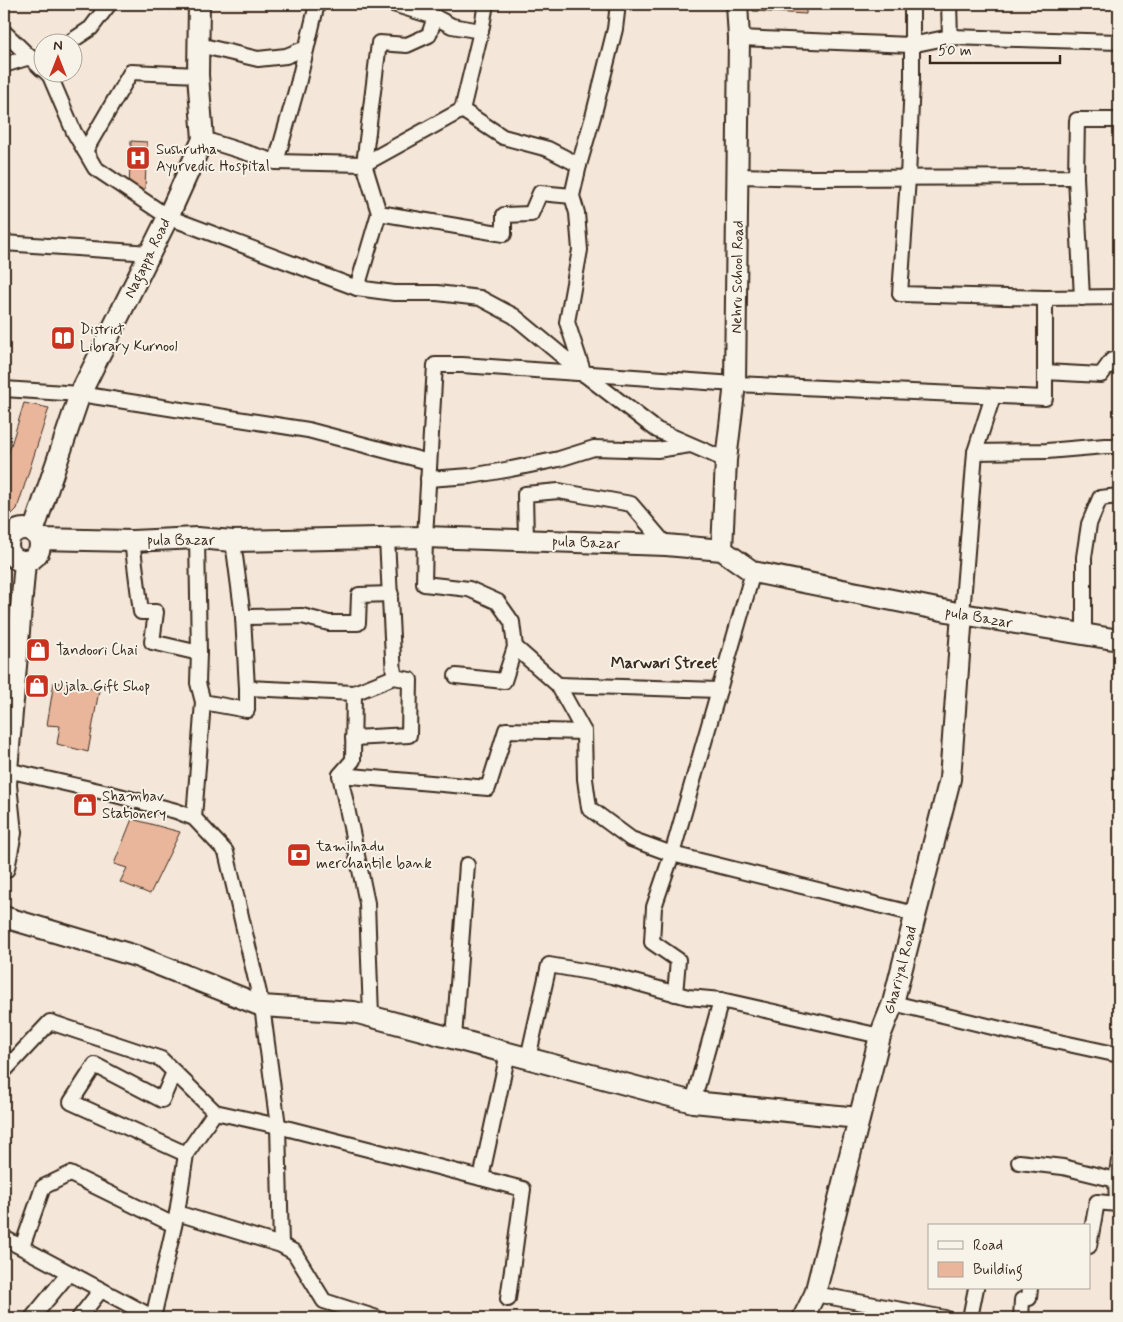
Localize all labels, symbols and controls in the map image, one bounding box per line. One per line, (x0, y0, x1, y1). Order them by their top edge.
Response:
north arrow (32, 32, 82, 82)
scale bar (930, 32, 1060, 64)
text: N (53, 37, 63, 55)
text: 50 m (938, 41, 972, 61)
place label: Sushrutha Ayurvedic Hospital (156, 140, 270, 177)
hospital icon: Sushrutha Ayurvedic Hospital (125, 145, 151, 171)
street label: Nagappa Road (120, 215, 177, 302)
street label: Nehru School Road (727, 220, 749, 334)
place label: District Library Kurnool (80, 320, 178, 357)
library icon: District Library Kurnool (50, 325, 76, 351)
street label: pula Bazar (147, 531, 216, 551)
street label: pula Bazar (552, 532, 621, 554)
street label: pula Bazar (944, 602, 1015, 634)
shop icon: Tandoori Chai (25, 637, 51, 663)
place label: Tandoori Chai (56, 641, 138, 661)
district label: Marwari Street (611, 653, 717, 674)
shop icon: Ujala Gift Shop (24, 673, 50, 699)
place label: Ujala Gift Shop (54, 677, 150, 697)
place label: Shambav Stationery (102, 787, 166, 824)
shop icon: Shambav Stationery (72, 792, 98, 818)
place label: tamilnadu merchantile bank (315, 837, 432, 874)
bank icon: tamilnadu merchantile bank (286, 842, 312, 868)
street label: Ghariyal Road (880, 924, 922, 1017)
legend (928, 1224, 1090, 1290)
text: Road (973, 1236, 1003, 1256)
text: Building (973, 1260, 1023, 1281)

